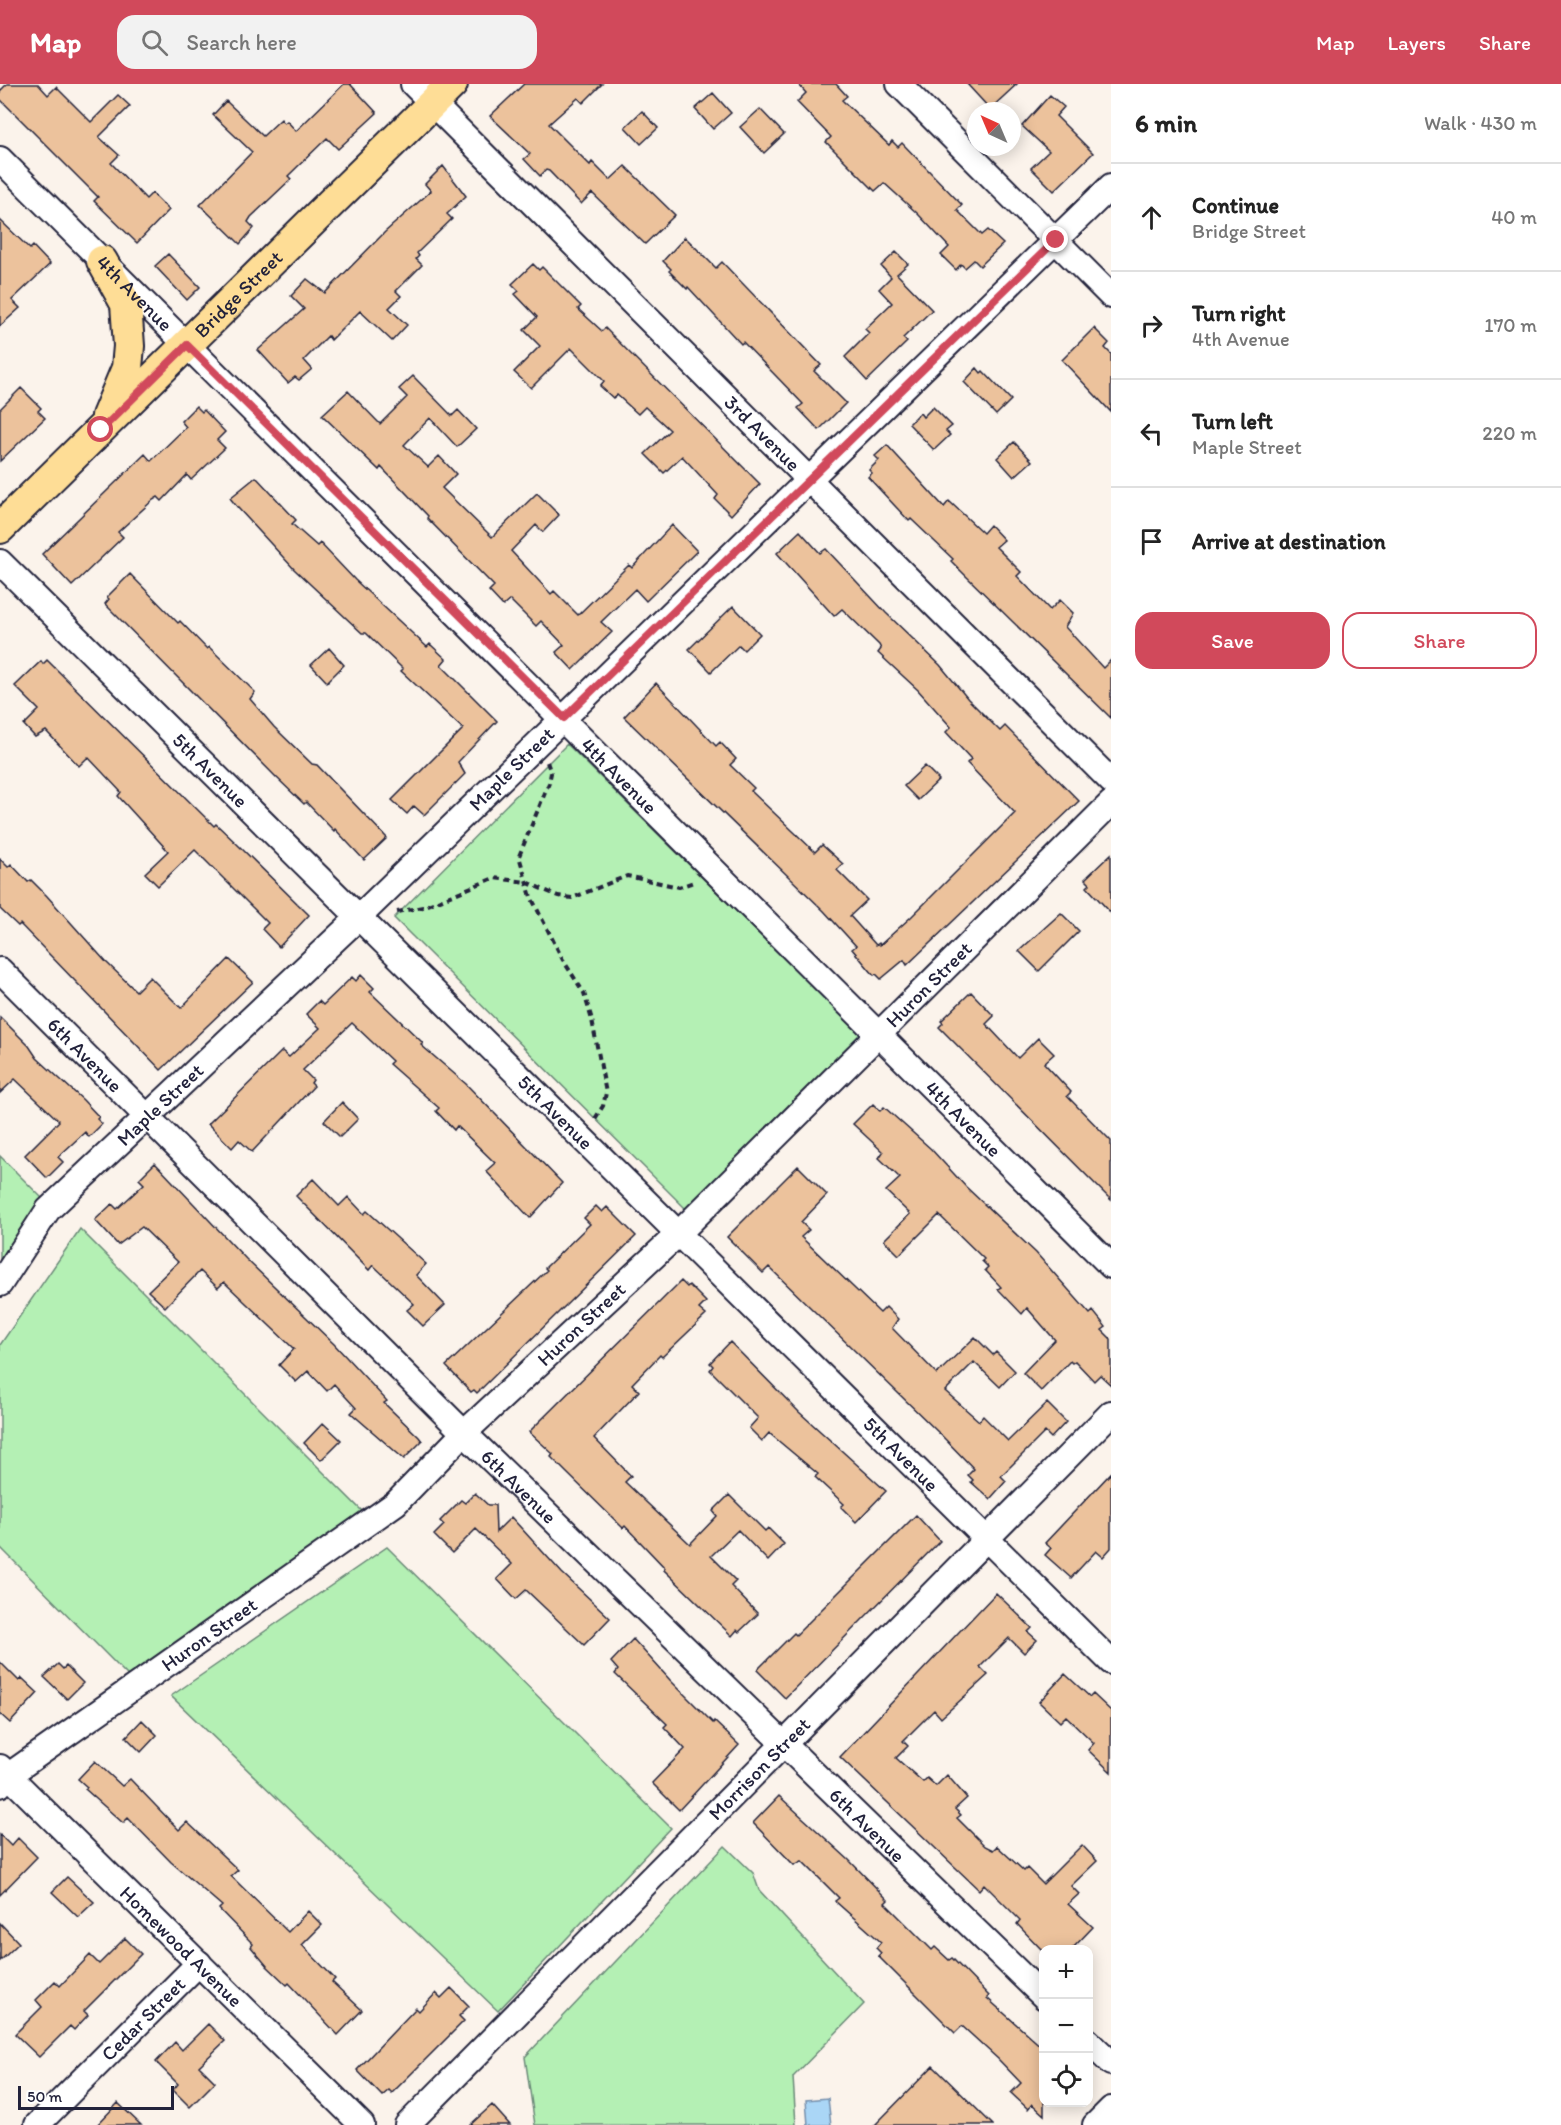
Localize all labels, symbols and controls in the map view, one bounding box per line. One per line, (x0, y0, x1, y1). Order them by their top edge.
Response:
search box (117, 15, 537, 69)
text: Map (30, 25, 81, 59)
icon: search (138, 26, 171, 59)
text: Search here (186, 29, 297, 56)
text: Map (1316, 30, 1355, 55)
text: Layers (1388, 30, 1446, 55)
text: Share (1479, 30, 1531, 55)
north arrow (967, 102, 1021, 156)
text: 6 min (1135, 107, 1197, 139)
text: Walk · 430 m (1424, 111, 1537, 135)
text: Continue (1192, 192, 1279, 219)
icon: ahead (1135, 201, 1168, 234)
text: 40 m (1491, 205, 1537, 229)
text: Bridge Street (1192, 219, 1306, 243)
route end (1042, 226, 1068, 252)
street label: Bridge Street (189, 245, 287, 342)
street label: 4th Avenue (91, 250, 178, 336)
text: Turn right (1192, 300, 1286, 327)
icon: right (1135, 309, 1168, 342)
text: 170 m (1484, 313, 1537, 337)
text: 4th Avenue (1192, 327, 1290, 351)
street label: 3rd Avenue (720, 390, 806, 476)
text: Turn left (1192, 408, 1273, 435)
route start (87, 416, 113, 442)
icon: left (1135, 417, 1168, 450)
text: 220 m (1482, 421, 1537, 445)
text: Maple Street (1192, 435, 1302, 459)
icon: arrive (1135, 525, 1168, 558)
text: Arrive at destination (1192, 528, 1386, 555)
button: Save (1135, 612, 1330, 669)
button: Share (1342, 612, 1537, 669)
street label: Maple Street (464, 722, 560, 816)
street label: 5th Avenue (168, 728, 253, 813)
street label: 4th Avenue (576, 733, 662, 819)
street label: Huron Street (881, 936, 977, 1032)
street label: 6th Avenue (42, 1012, 128, 1097)
street label: Maple Street (112, 1058, 209, 1151)
street label: 5th Avenue (513, 1070, 598, 1155)
street label: 4th Avenue (920, 1076, 1007, 1162)
street label: Huron Street (532, 1277, 631, 1371)
street label: 5th Avenue (858, 1412, 944, 1497)
street label: 6th Avenue (476, 1444, 562, 1529)
street label: Huron Street (157, 1592, 262, 1676)
street label: Morrison Street (703, 1712, 815, 1825)
street label: 6th Avenue (824, 1783, 910, 1867)
street label: Homewood Avenue (115, 1881, 248, 2012)
map controls (1039, 1945, 1093, 2107)
button: + (1039, 1945, 1093, 1999)
street label: Cedar Street (96, 1972, 190, 2066)
button: − (1039, 1999, 1093, 2053)
button: locate (1039, 2053, 1093, 2107)
scale bar (18, 2083, 174, 2110)
text: 50 m (27, 2087, 62, 2106)

